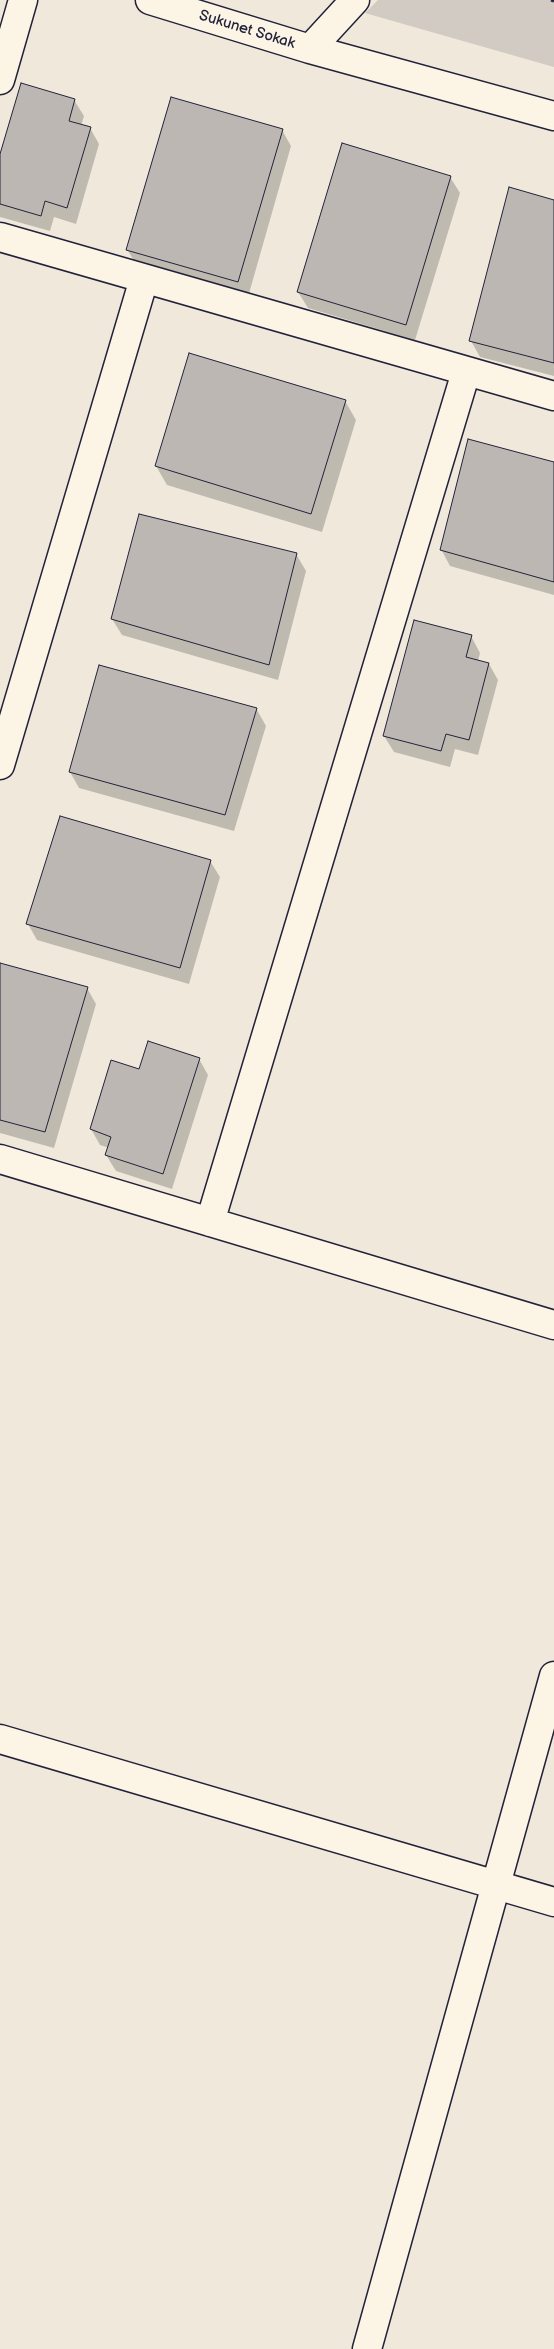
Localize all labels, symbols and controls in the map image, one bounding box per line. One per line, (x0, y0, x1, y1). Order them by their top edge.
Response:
street label: Sukunet Sokak (197, 7, 297, 53)

